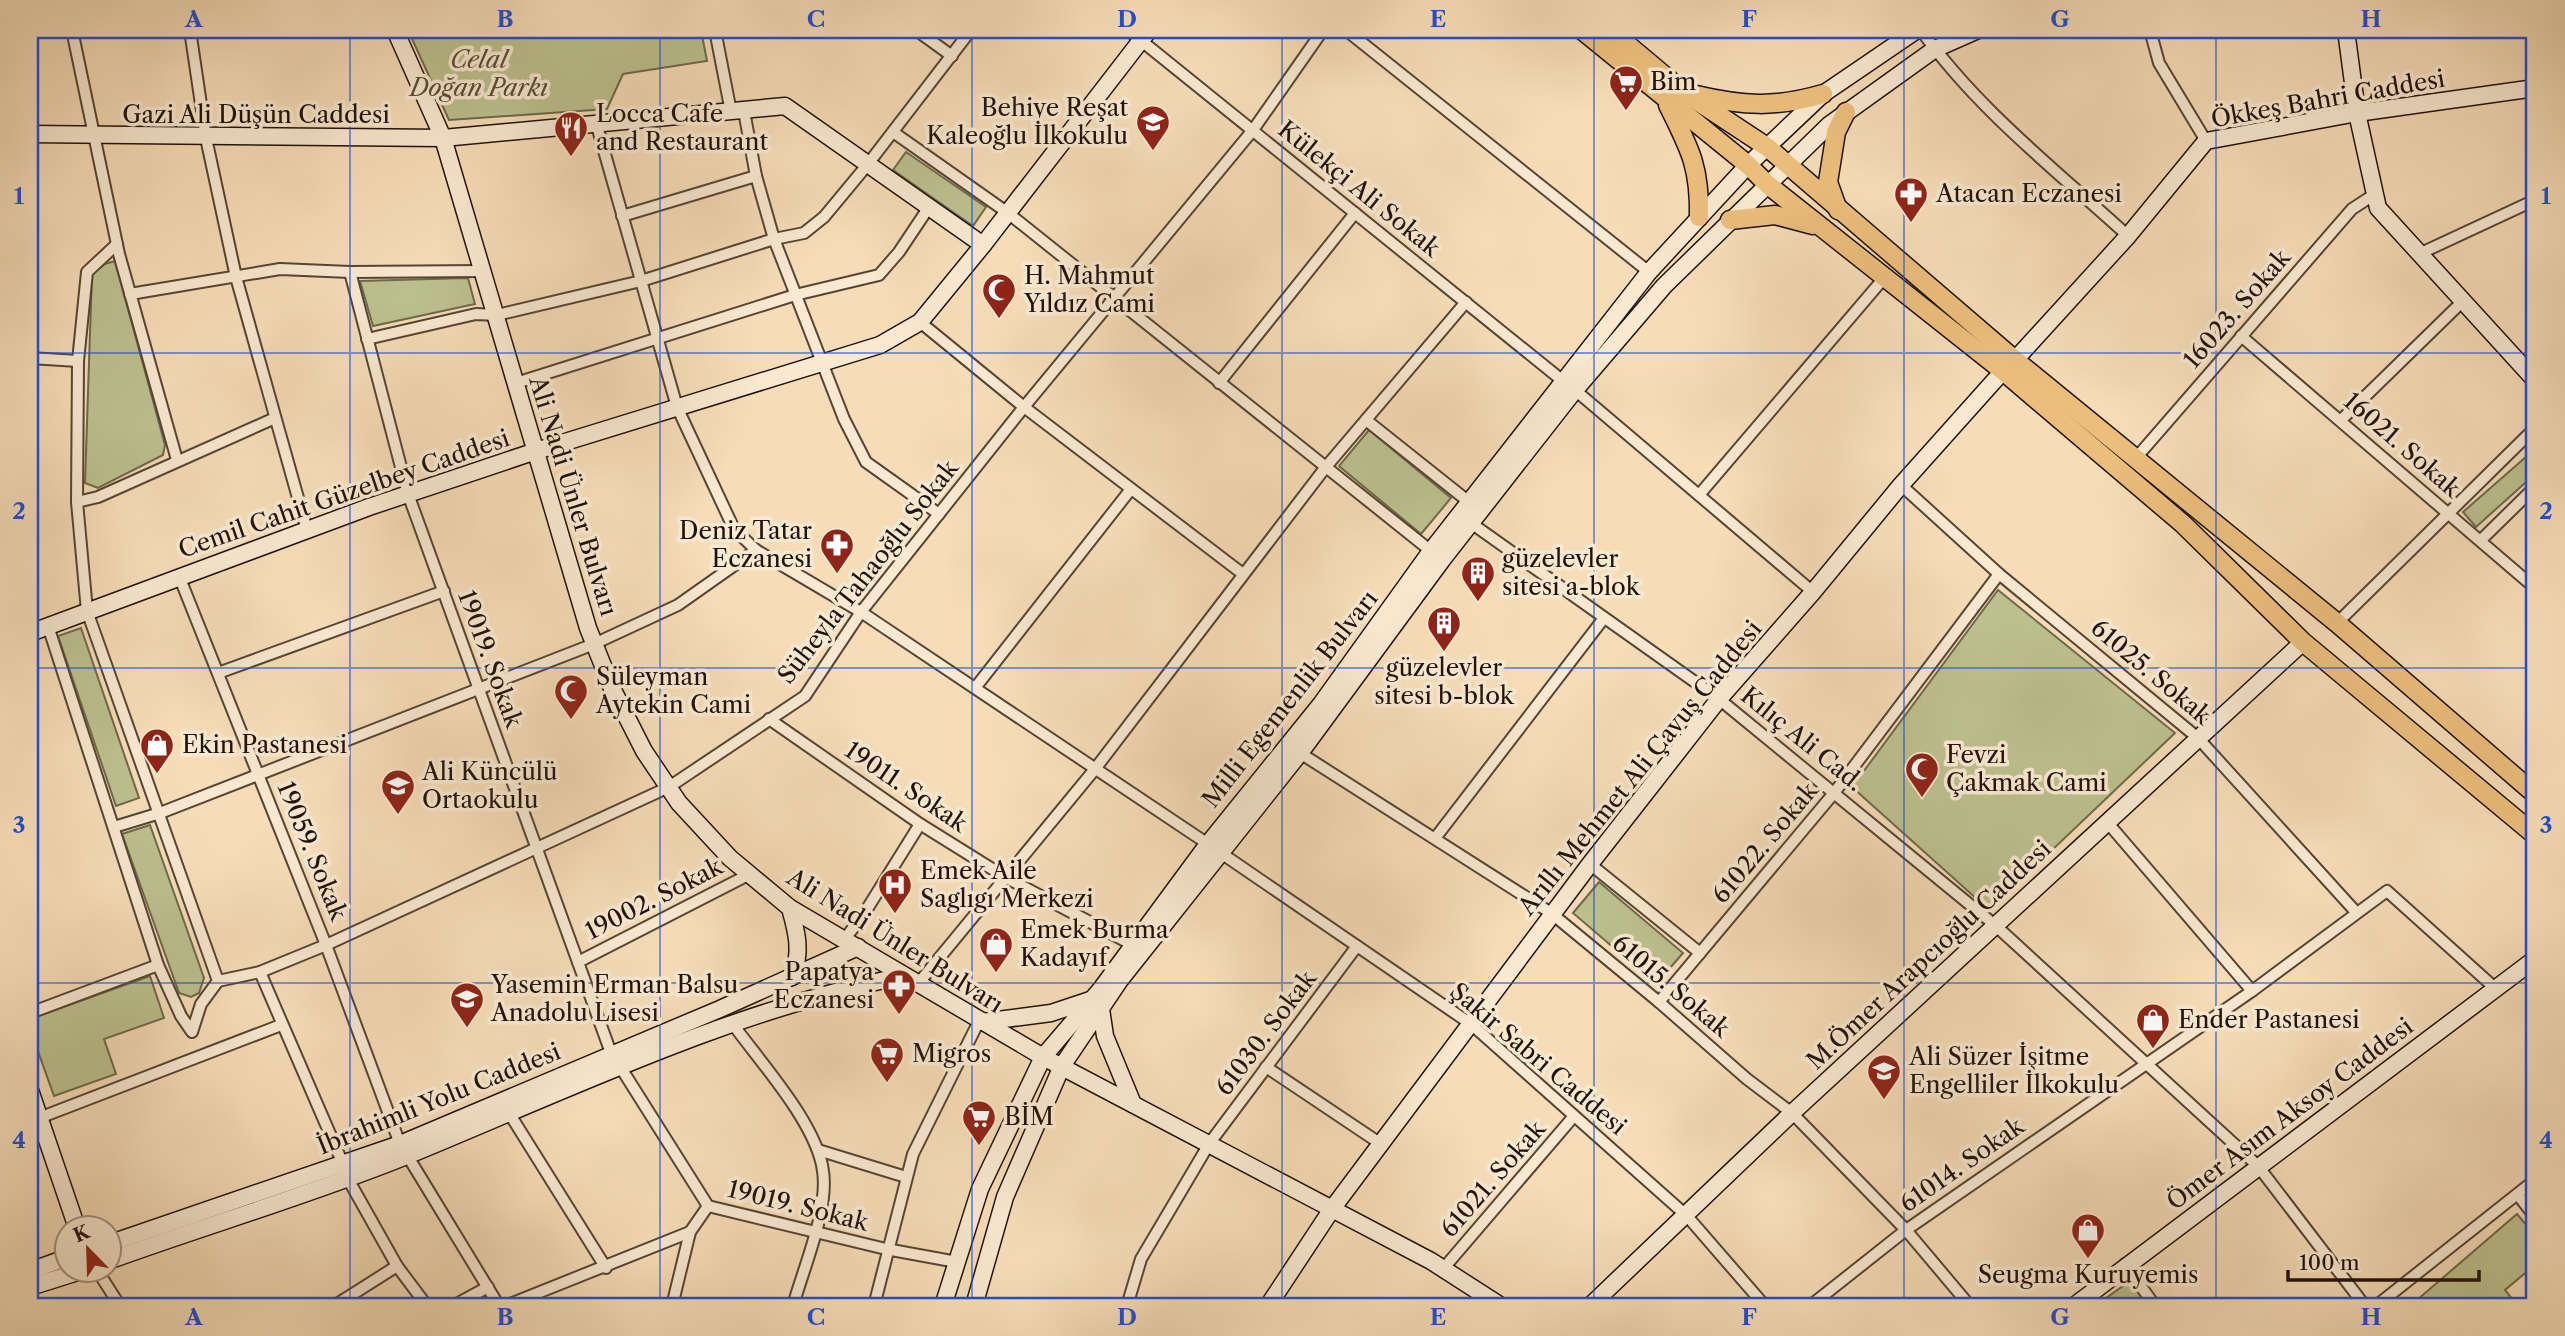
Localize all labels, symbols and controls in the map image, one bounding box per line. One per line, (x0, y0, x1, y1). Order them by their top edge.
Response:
text: A (184, 5, 204, 33)
text: B (496, 5, 514, 33)
text: C (807, 5, 825, 33)
text: D (1117, 5, 1137, 33)
text: E (1430, 5, 1446, 33)
text: F (1741, 5, 1757, 33)
text: G (2050, 5, 2070, 33)
text: H (2361, 5, 2382, 33)
park label: Celal Doğan Parkı (408, 45, 548, 102)
supermarket icon: Bim (1607, 63, 1645, 112)
street label: Ökkeş Bahri Caddesi (2209, 64, 2447, 133)
place label: Bim (1650, 67, 1696, 96)
place label: Behiye Reşat Kaleoğlu İlkokulu (926, 93, 1129, 150)
place label: Locca Cafe and Restaurant (596, 99, 768, 156)
street label: Gazi Ali Düşün Caddesi (122, 100, 390, 129)
school or university icon: Behiye Reşat Kaleoğlu İlkokulu (1134, 103, 1172, 152)
restaurant icon: Locca Cafe and Restaurant (552, 109, 590, 158)
street label: Külekçi Ali Sokak (1273, 114, 1447, 263)
pharmacy icon: Atacan Eczanesi (1892, 175, 1930, 224)
place label: Atacan Eczanesi (1935, 179, 2122, 208)
text: 1 (14, 182, 25, 210)
text: 1 (2541, 182, 2552, 210)
street label: 16023. Sokak (2177, 242, 2297, 374)
place label: H. Mahmut Yıldız Cami (1023, 261, 1155, 318)
mosque icon: H. Mahmut Yıldız Cami (980, 271, 1018, 320)
street label: Ali Nadi Ünler Bulvarı (523, 372, 624, 619)
street label: 16021. Sokak (2338, 386, 2467, 504)
street label: Cemil Cahit Güzelbey Caddesi (174, 423, 513, 564)
street label: Süheyla Tahaoğlu Sokak (771, 453, 965, 689)
text: 2 (12, 497, 26, 525)
text: 2 (2539, 497, 2553, 525)
place label: Deniz Tatar Eczanesi (679, 516, 812, 573)
pharmacy icon: Deniz Tatar Eczanesi (818, 526, 856, 575)
place label: güzelevler sitesi a-blok (1502, 544, 1641, 601)
building icon: güzelevler sitesi a-blok (1459, 554, 1497, 603)
street label: Milli Egemenlik Bulvarı (1196, 584, 1383, 813)
street label: 19019. Sokak (452, 586, 529, 733)
building icon: güzelevler sitesi b-blok (1425, 604, 1463, 653)
street label: 61025. Sokak (2085, 613, 2218, 731)
street label: Arıllı Mehmet Ali Çavuş Caddesi (1511, 615, 1767, 921)
place label: güzelevler sitesi b-blok (1374, 653, 1515, 710)
place label: Süleyman Aytekin Cami (595, 662, 751, 719)
mosque icon: Süleyman Aytekin Cami (552, 672, 590, 721)
street label: Kılıç Ali Cad. (1735, 680, 1869, 797)
shop icon: Ekin Pastanesi (138, 726, 176, 775)
place label: Ekin Pastanesi (182, 730, 347, 759)
street label: 19011. Sokak (840, 735, 974, 839)
place label: Fevzi Çakmak Cami (1946, 740, 2107, 797)
mosque icon: Fevzi Çakmak Cami (1903, 750, 1941, 799)
place label: Ali Küncülü Ortaokulu (421, 757, 558, 814)
school or university icon: Ali Küncülü Ortaokulu (379, 767, 417, 816)
street label: 61022. Sokak (1706, 776, 1824, 909)
street label: 19059. Sokak (271, 777, 354, 925)
text: 3 (13, 811, 26, 839)
text: 3 (2540, 811, 2553, 839)
street label: M.Ömer Arapcıoğlu Caddesi (1801, 834, 2057, 1075)
street label: 19002. Sokak (580, 851, 728, 946)
place label: Emek Aile Saglıgı Merkezi (920, 856, 1094, 913)
street label: Ali Nadi Ünler Bulvarı (781, 862, 1009, 1019)
hospital icon: Emek Aile Saglıgı Merkezi (876, 866, 914, 915)
place label: Emek Burma Kadayıf (1020, 915, 1169, 972)
shop icon: Emek Burma Kadayıf (977, 925, 1015, 974)
street label: 61015. Sokak (1607, 928, 1737, 1044)
place label: Papatya Eczanesi (774, 957, 874, 1014)
street label: 61030. Sokak (1209, 964, 1323, 1101)
pharmacy icon: Papatya Eczanesi (880, 967, 918, 1016)
place label: Yasemin Erman Balsu Anadolu Lisesi (490, 970, 738, 1027)
street label: Şakir Sabri Caddesi (1444, 977, 1632, 1141)
school or university icon: Yasemin Erman Balsu Anadolu Lisesi (448, 980, 486, 1029)
shop icon: Ender Pastanesi (2134, 1001, 2172, 1050)
place label: Ender Pastanesi (2178, 1005, 2360, 1034)
street label: Ömer Asım Aksoy Caddesi (2161, 1011, 2419, 1216)
supermarket icon: Migros (868, 1035, 906, 1084)
street label: İbrahimli Yolu Caddesi (313, 1036, 565, 1161)
place label: Migros (912, 1039, 991, 1068)
place label: Ali Süzer İşitme Engelliler İlkokulu (1908, 1041, 2119, 1099)
school or university icon: Ali Süzer İşitme Engelliler İlkokulu (1865, 1052, 1903, 1101)
supermarket icon: BİM (960, 1098, 998, 1147)
place label: BİM (1004, 1101, 1054, 1131)
street label: 61014. Sokak (1894, 1110, 2030, 1218)
street label: 61021. Sokak (1434, 1114, 1552, 1243)
text: 4 (12, 1126, 26, 1154)
text: 4 (2539, 1126, 2553, 1154)
street label: 19019. Sokak (725, 1174, 873, 1237)
shop icon: Seugma Kuruyemis (2069, 1211, 2107, 1260)
north arrow (52, 1214, 122, 1284)
text: K (70, 1220, 94, 1247)
scale bar (2288, 1238, 2479, 1282)
text: 100 m (2299, 1250, 2360, 1275)
place label: Seugma Kuruyemis (1978, 1260, 2198, 1289)
text: A (184, 1303, 204, 1331)
text: B (496, 1303, 514, 1331)
text: C (807, 1303, 825, 1331)
text: D (1117, 1303, 1137, 1331)
text: E (1430, 1303, 1446, 1331)
text: F (1741, 1303, 1757, 1331)
text: G (2050, 1303, 2070, 1331)
text: H (2361, 1303, 2382, 1331)

